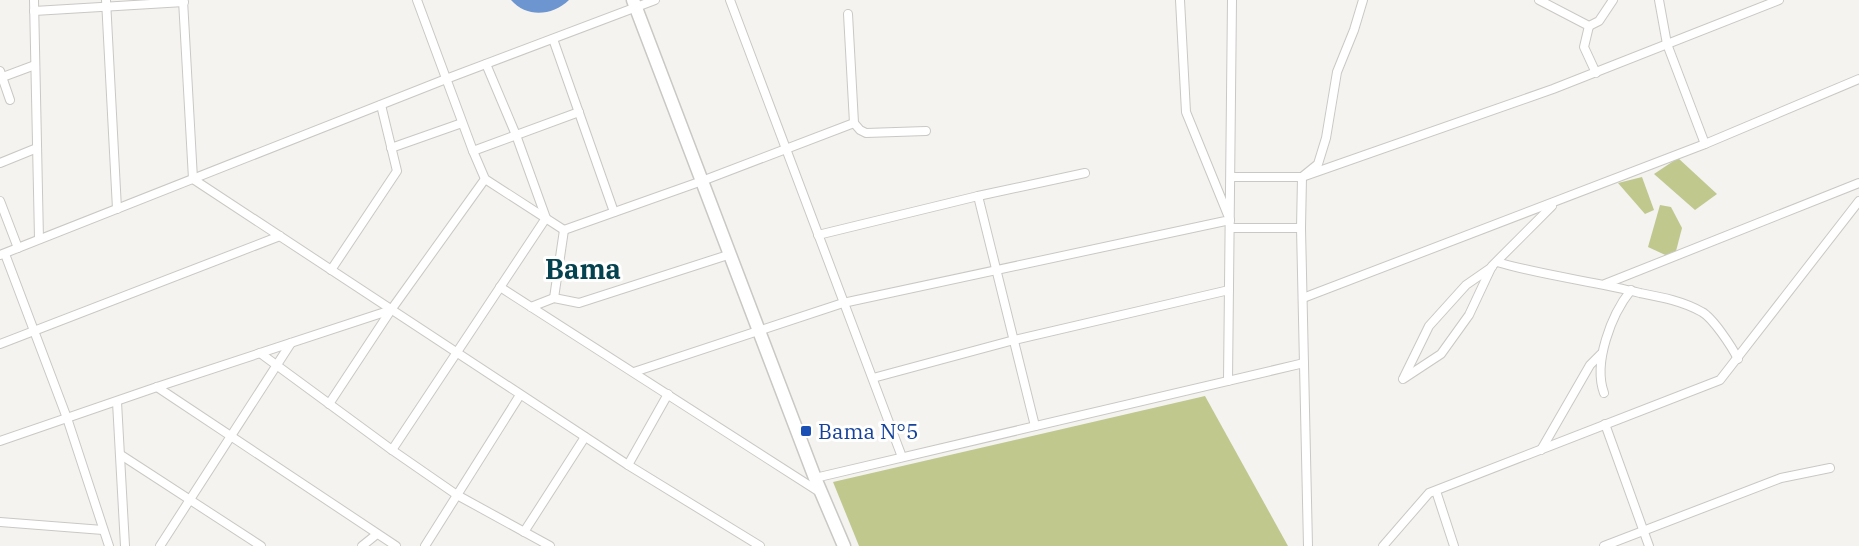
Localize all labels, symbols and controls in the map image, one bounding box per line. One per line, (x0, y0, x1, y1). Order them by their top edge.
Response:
district label: Bama (545, 251, 621, 286)
place label: Bama N°5 (818, 417, 919, 445)
marker: Bama N°5 (799, 424, 813, 438)

